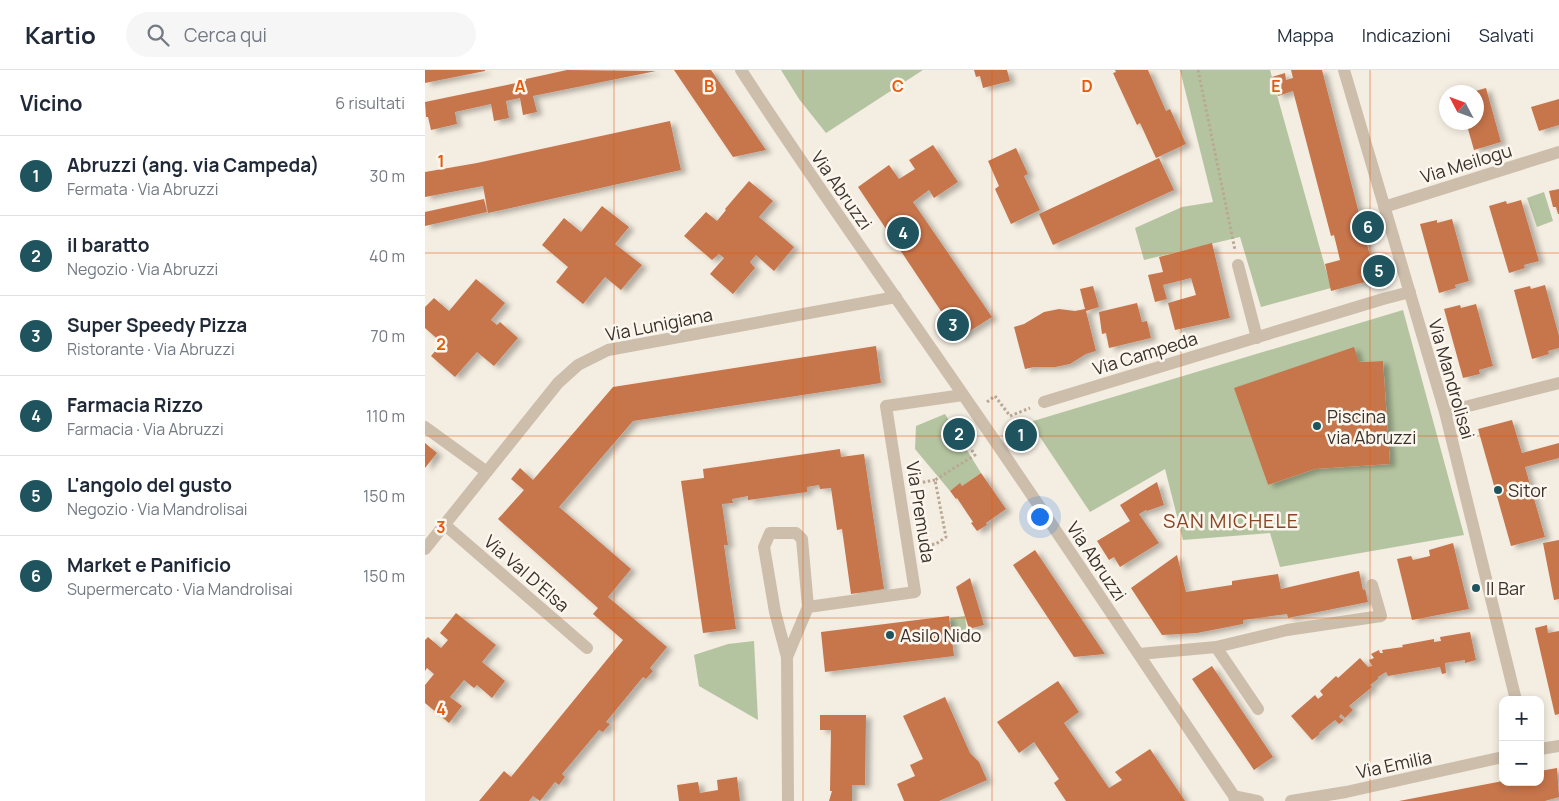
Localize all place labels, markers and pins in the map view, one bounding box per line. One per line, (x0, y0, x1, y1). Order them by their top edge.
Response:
pin: 6 (1352, 208, 1384, 246)
pin: 4 (887, 214, 919, 252)
pin: 5 (1363, 252, 1395, 290)
pin: 3 (937, 306, 969, 344)
place label: Piscina via Abruzzi (1327, 404, 1416, 449)
pin: 2 (943, 415, 975, 453)
pin: 1 (1005, 416, 1037, 454)
marker: Piscina via Abruzzi (1311, 420, 1323, 432)
place label: Sitor (1508, 478, 1548, 502)
marker: Sitor (1492, 484, 1504, 496)
place label: Il Bar (1486, 576, 1526, 600)
marker: Il Bar (1470, 582, 1482, 594)
place label: Asilo Nido (900, 623, 981, 647)
marker: Asilo Nido (884, 629, 896, 641)

